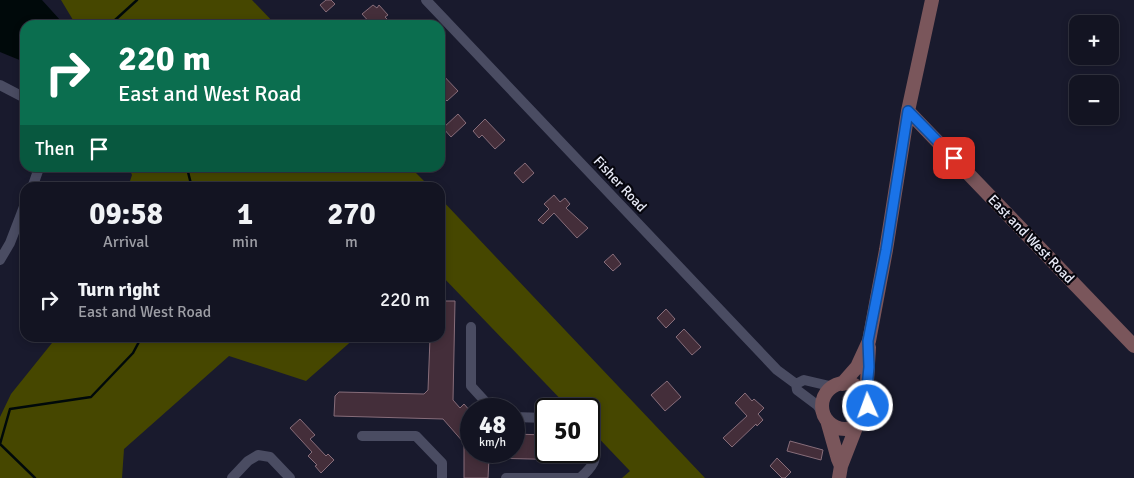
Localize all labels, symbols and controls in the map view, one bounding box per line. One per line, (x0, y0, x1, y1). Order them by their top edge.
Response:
map controls (1069, 15, 1119, 125)
button: + (1069, 15, 1119, 65)
text: 220 m (118, 37, 211, 80)
icon: right (35, 40, 100, 105)
button: − (1069, 75, 1119, 125)
text: East and West Road (118, 80, 301, 107)
icon: arrive (85, 135, 113, 163)
text: Then (35, 137, 75, 161)
pin (933, 137, 975, 179)
icon: arrive (940, 144, 968, 172)
street label: Fisher Road (590, 153, 650, 215)
street label: East and West Road (984, 191, 1078, 287)
text: 09:58 (89, 196, 163, 233)
text: 1 (237, 196, 253, 233)
text: 270 (327, 196, 376, 233)
text: Arrival (103, 232, 149, 252)
text: min (232, 232, 258, 252)
text: m (345, 232, 358, 252)
text: Turn right (78, 278, 160, 302)
icon: right (35, 286, 63, 314)
text: 220 m (380, 288, 430, 312)
text: East and West Road (78, 302, 211, 322)
position arrow (841, 379, 893, 431)
speed limit sign: 50 (535, 398, 600, 463)
text: 48 (479, 409, 506, 440)
text: km/h (479, 435, 506, 450)

